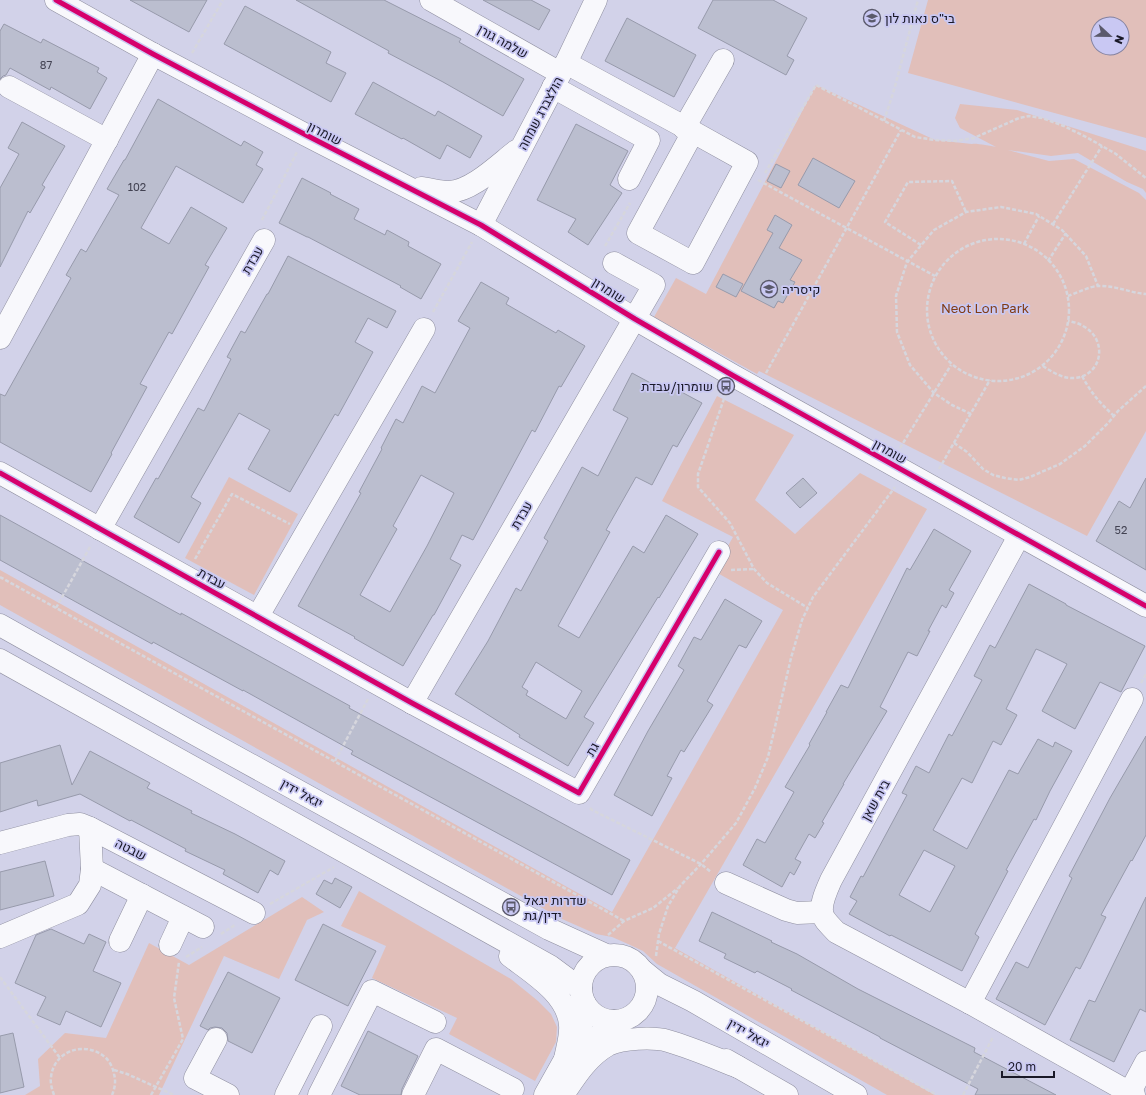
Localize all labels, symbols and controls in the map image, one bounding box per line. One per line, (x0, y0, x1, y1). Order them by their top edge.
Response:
school or university icon: בי"ס נאות לון (862, 8, 882, 28)
place label: בי"ס נאות לון (885, 10, 955, 26)
north arrow (1090, 16, 1130, 56)
street label: שלמה גורן (475, 21, 531, 61)
text: N (1112, 34, 1127, 46)
house number: 87 (40, 58, 52, 71)
street label: הולצברג שמחה (514, 74, 566, 152)
street label: שומרון (305, 118, 345, 148)
house number: 102 (128, 180, 146, 193)
street label: עבדת (238, 243, 266, 277)
street label: שומרון (589, 274, 629, 306)
school or university icon: קיסריה (759, 279, 779, 299)
place label: קיסריה (782, 281, 820, 297)
park label: Neot Lon Park (941, 300, 1030, 316)
bus stop icon: שומרון/עבדת (716, 376, 736, 396)
place label: שומרון/עבדת (641, 378, 713, 394)
street label: שומרון (870, 435, 910, 467)
street label: עבדת (507, 498, 535, 532)
house number: 52 (1115, 523, 1127, 536)
street label: עבדת (195, 564, 229, 592)
street label: גת (582, 739, 602, 759)
street label: יגאל ידין (278, 775, 326, 811)
street label: בית שאן (857, 777, 893, 823)
street label: שבטה (113, 834, 149, 864)
place label: שדרות יגאל ידין/גת (524, 892, 587, 923)
bus stop icon: שדרות יגאל ידין/גת (501, 897, 521, 917)
street label: יגאל ידין (725, 1015, 773, 1051)
scale bar (1002, 1053, 1054, 1079)
text: 20 m (1008, 1059, 1036, 1074)

